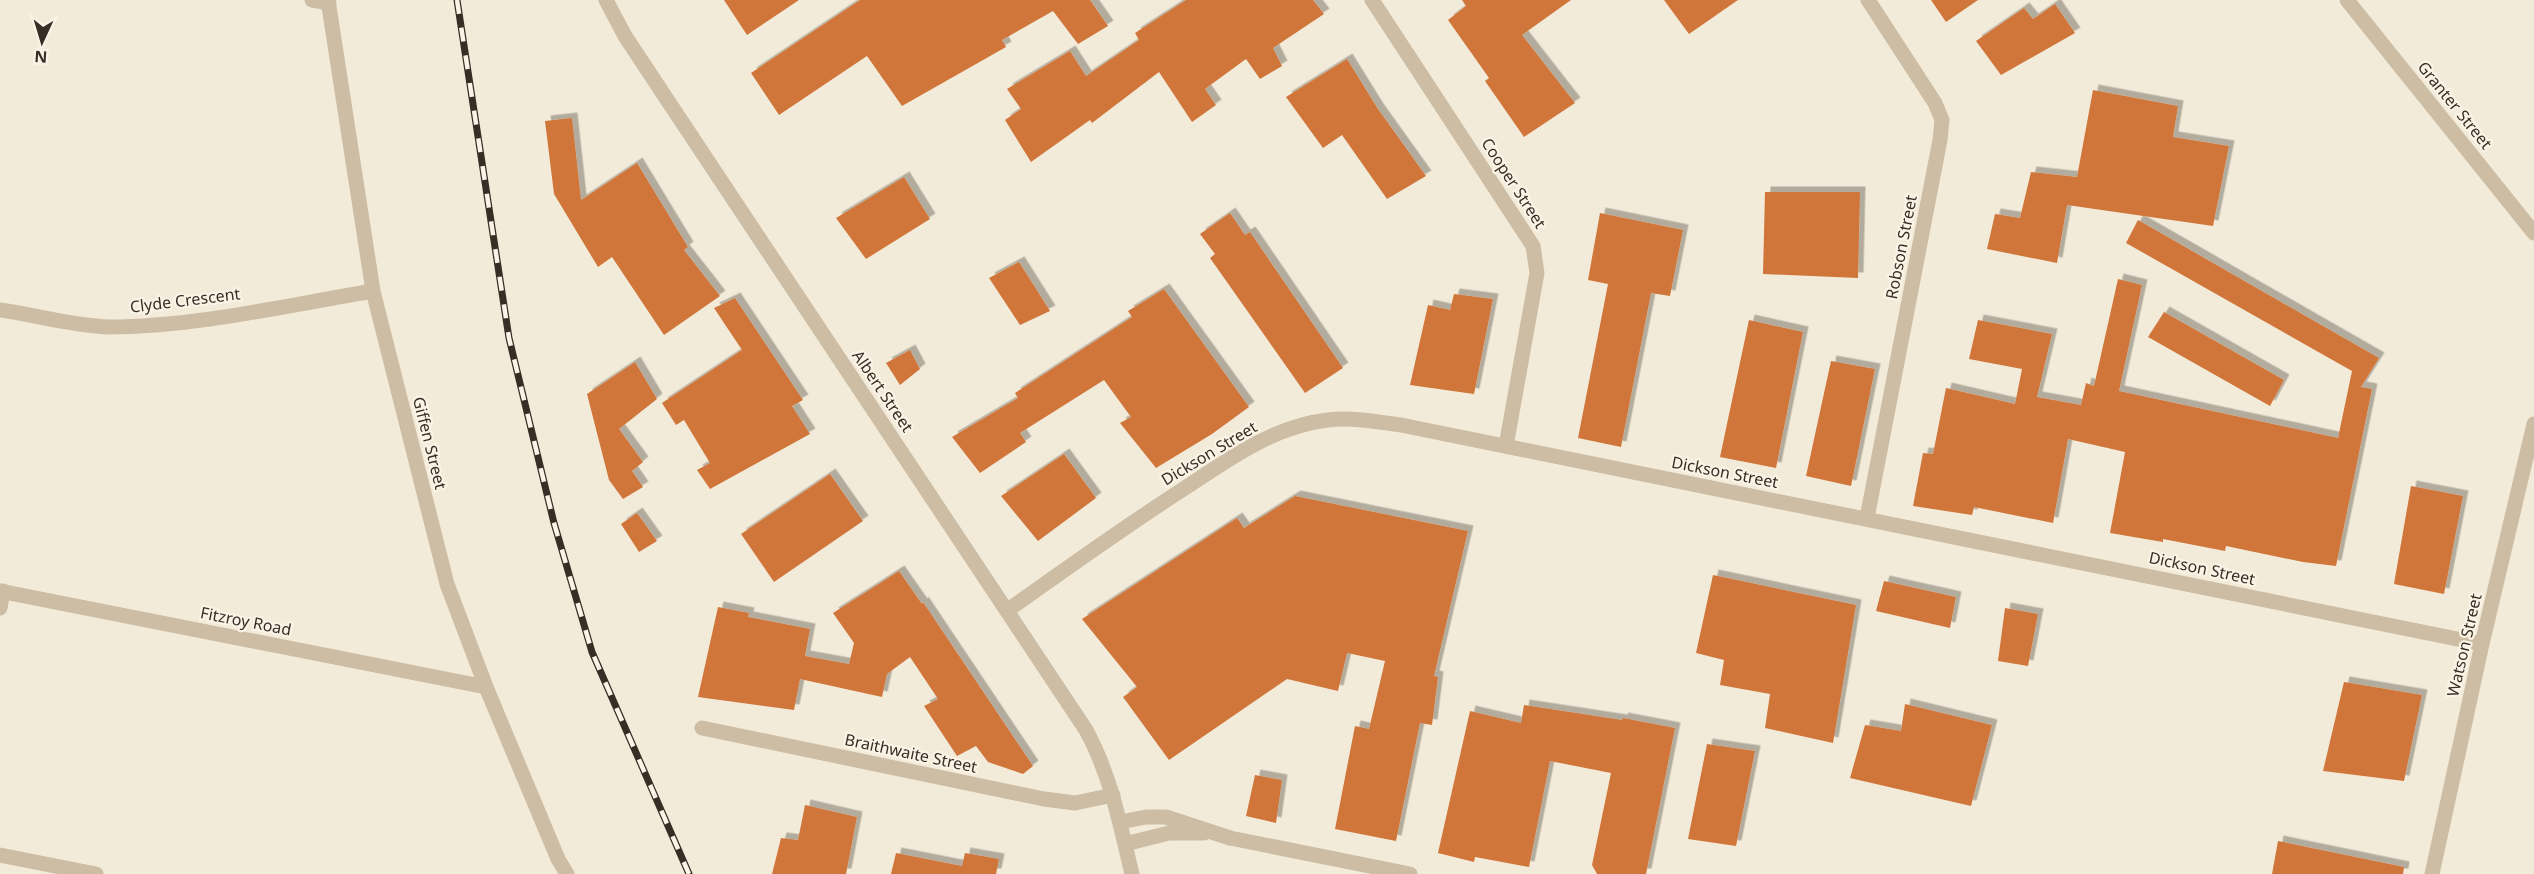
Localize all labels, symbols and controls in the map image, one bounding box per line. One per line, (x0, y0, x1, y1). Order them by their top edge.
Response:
north arrow (12, 12, 72, 72)
text: N (34, 46, 48, 68)
street label: Granter Street (2413, 56, 2497, 154)
street label: Cooper Street (1477, 133, 1552, 233)
street label: Robson Street (1880, 193, 1922, 301)
street label: Clyde Crescent (129, 282, 242, 318)
street label: Albert Street (847, 346, 919, 436)
street label: Giffen Street (408, 394, 452, 492)
street label: Dickson Street (1157, 416, 1261, 490)
street label: Dickson Street (1670, 451, 1780, 493)
street label: Dickson Street (2147, 546, 2257, 590)
street label: Watson Street (2441, 591, 2487, 699)
street label: Fitzroy Road (199, 601, 293, 641)
street label: Braithwaite Street (843, 728, 979, 778)

